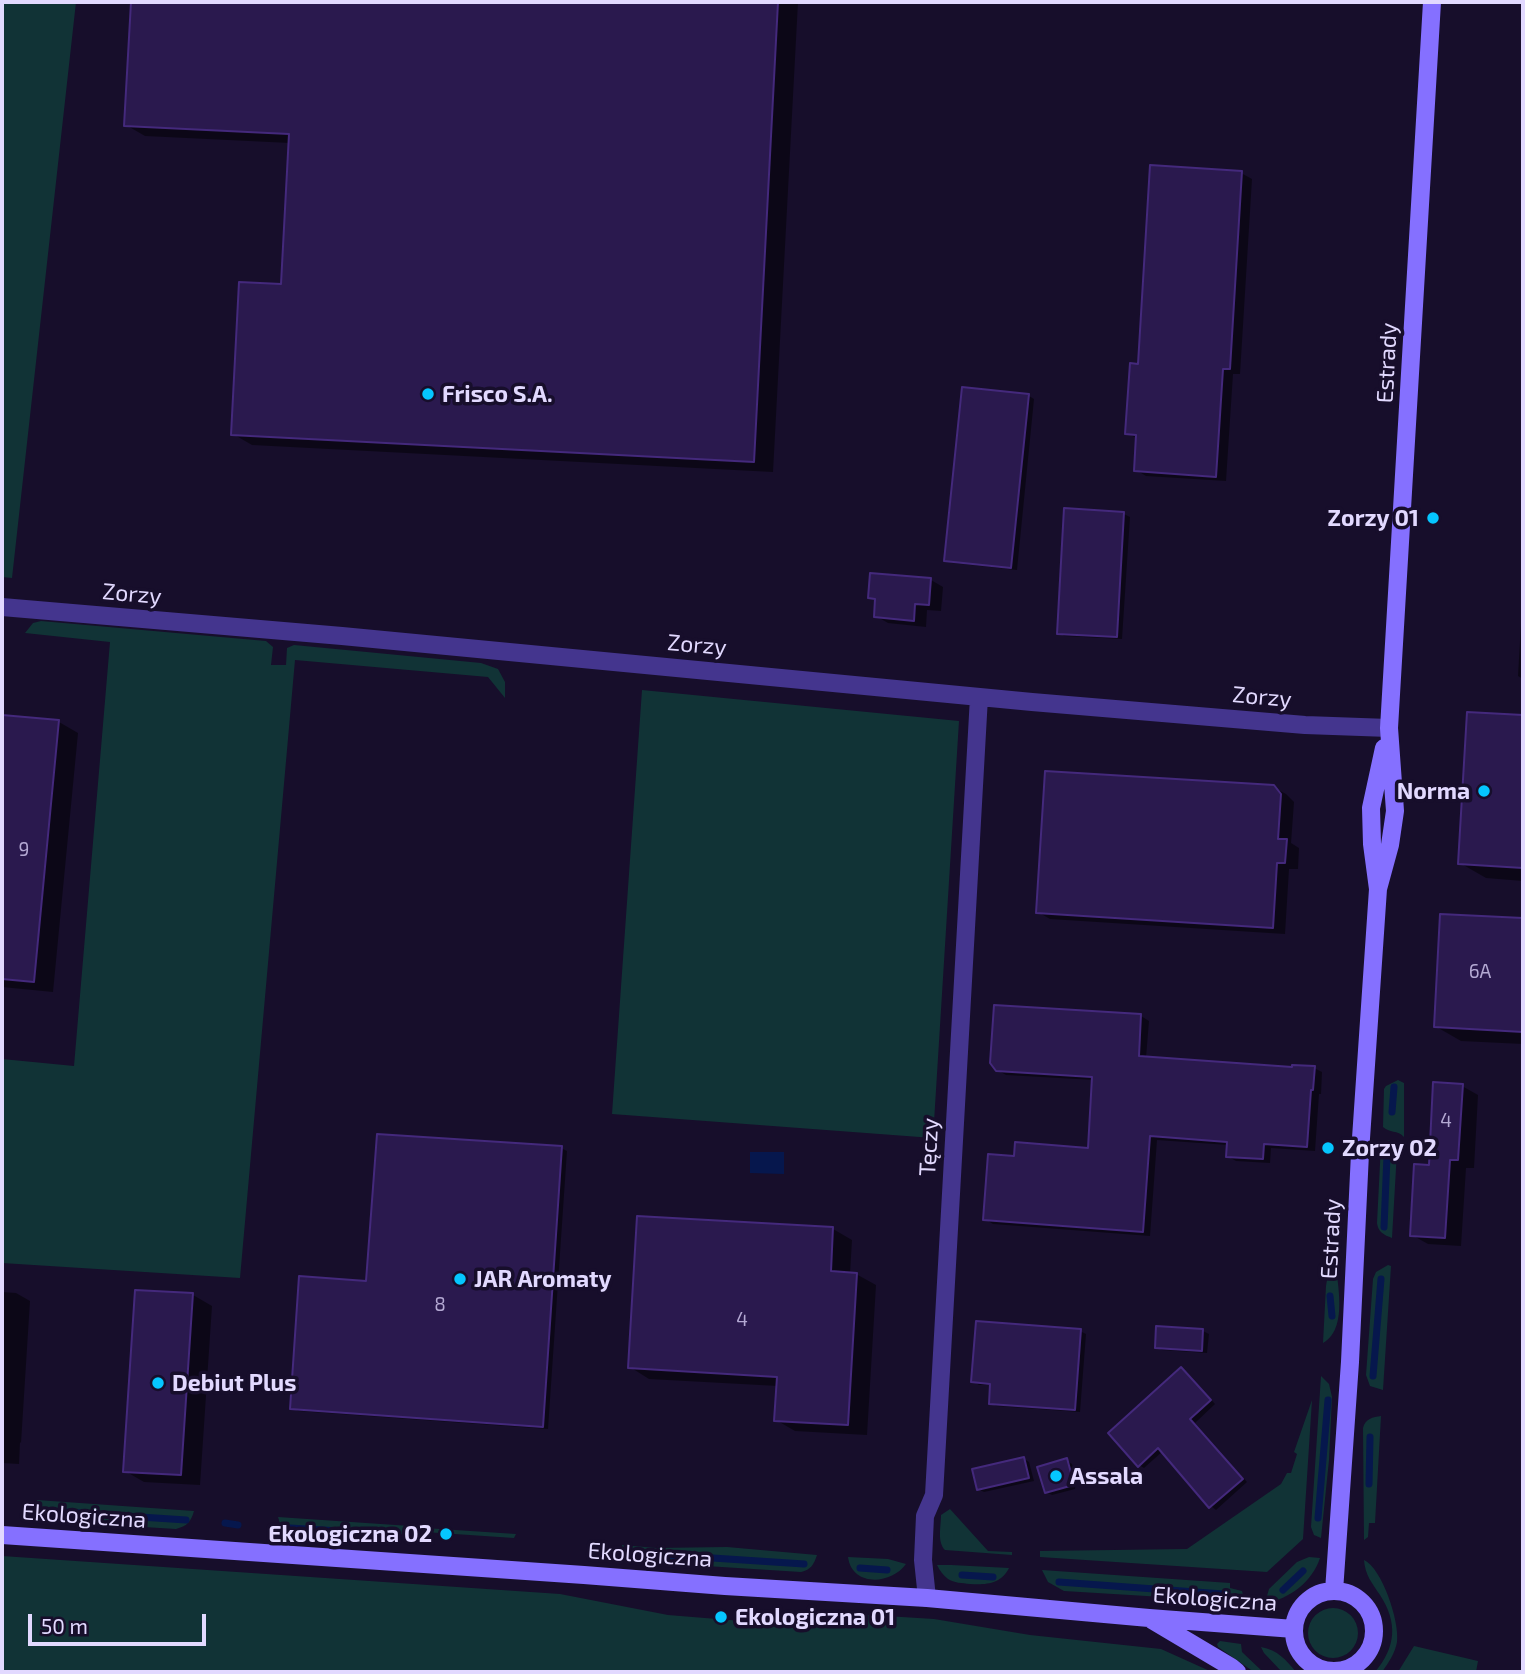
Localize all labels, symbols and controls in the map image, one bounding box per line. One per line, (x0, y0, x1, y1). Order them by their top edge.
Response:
street label: Estrady (1371, 322, 1403, 404)
place label: Frisco S.A. (442, 380, 553, 408)
marker: Frisco S.A. (420, 386, 436, 402)
place label: Zorzy 01 (1328, 504, 1419, 532)
marker: Zorzy 01 (1425, 510, 1441, 526)
street label: Zorzy (101, 578, 163, 610)
street label: Zorzy (666, 629, 728, 661)
street label: Zorzy (1231, 681, 1293, 713)
place label: Norma (1397, 777, 1470, 805)
marker: Norma (1476, 783, 1492, 799)
house number: 9 (19, 839, 29, 861)
house number: 6A (1469, 961, 1491, 983)
house number: 4 (1440, 1110, 1452, 1132)
street label: Tęczy (914, 1117, 944, 1177)
place label: Zorzy 02 (1342, 1134, 1437, 1162)
marker: Zorzy 02 (1320, 1140, 1336, 1156)
street label: Estrady (1315, 1198, 1347, 1280)
place label: JAR Aromaty (474, 1265, 611, 1293)
marker: JAR Aromaty (452, 1271, 468, 1287)
house number: 8 (434, 1294, 446, 1316)
house number: 4 (736, 1309, 748, 1331)
place label: Debiut Plus (172, 1369, 296, 1397)
marker: Debiut Plus (150, 1375, 166, 1391)
place label: Assala (1070, 1462, 1143, 1490)
marker: Assala (1048, 1468, 1064, 1484)
street label: Ekologiczna (21, 1498, 147, 1534)
place label: Ekologiczna 02 (268, 1520, 432, 1548)
marker: Ekologiczna 02 (438, 1526, 454, 1542)
street label: Ekologiczna (587, 1537, 713, 1573)
street label: Ekologiczna (1152, 1581, 1278, 1617)
scale bar (32, 1600, 210, 1644)
place label: Ekologiczna 01 (735, 1603, 895, 1631)
marker: Ekologiczna 01 (713, 1609, 729, 1625)
text: 50 m (41, 1613, 88, 1638)

